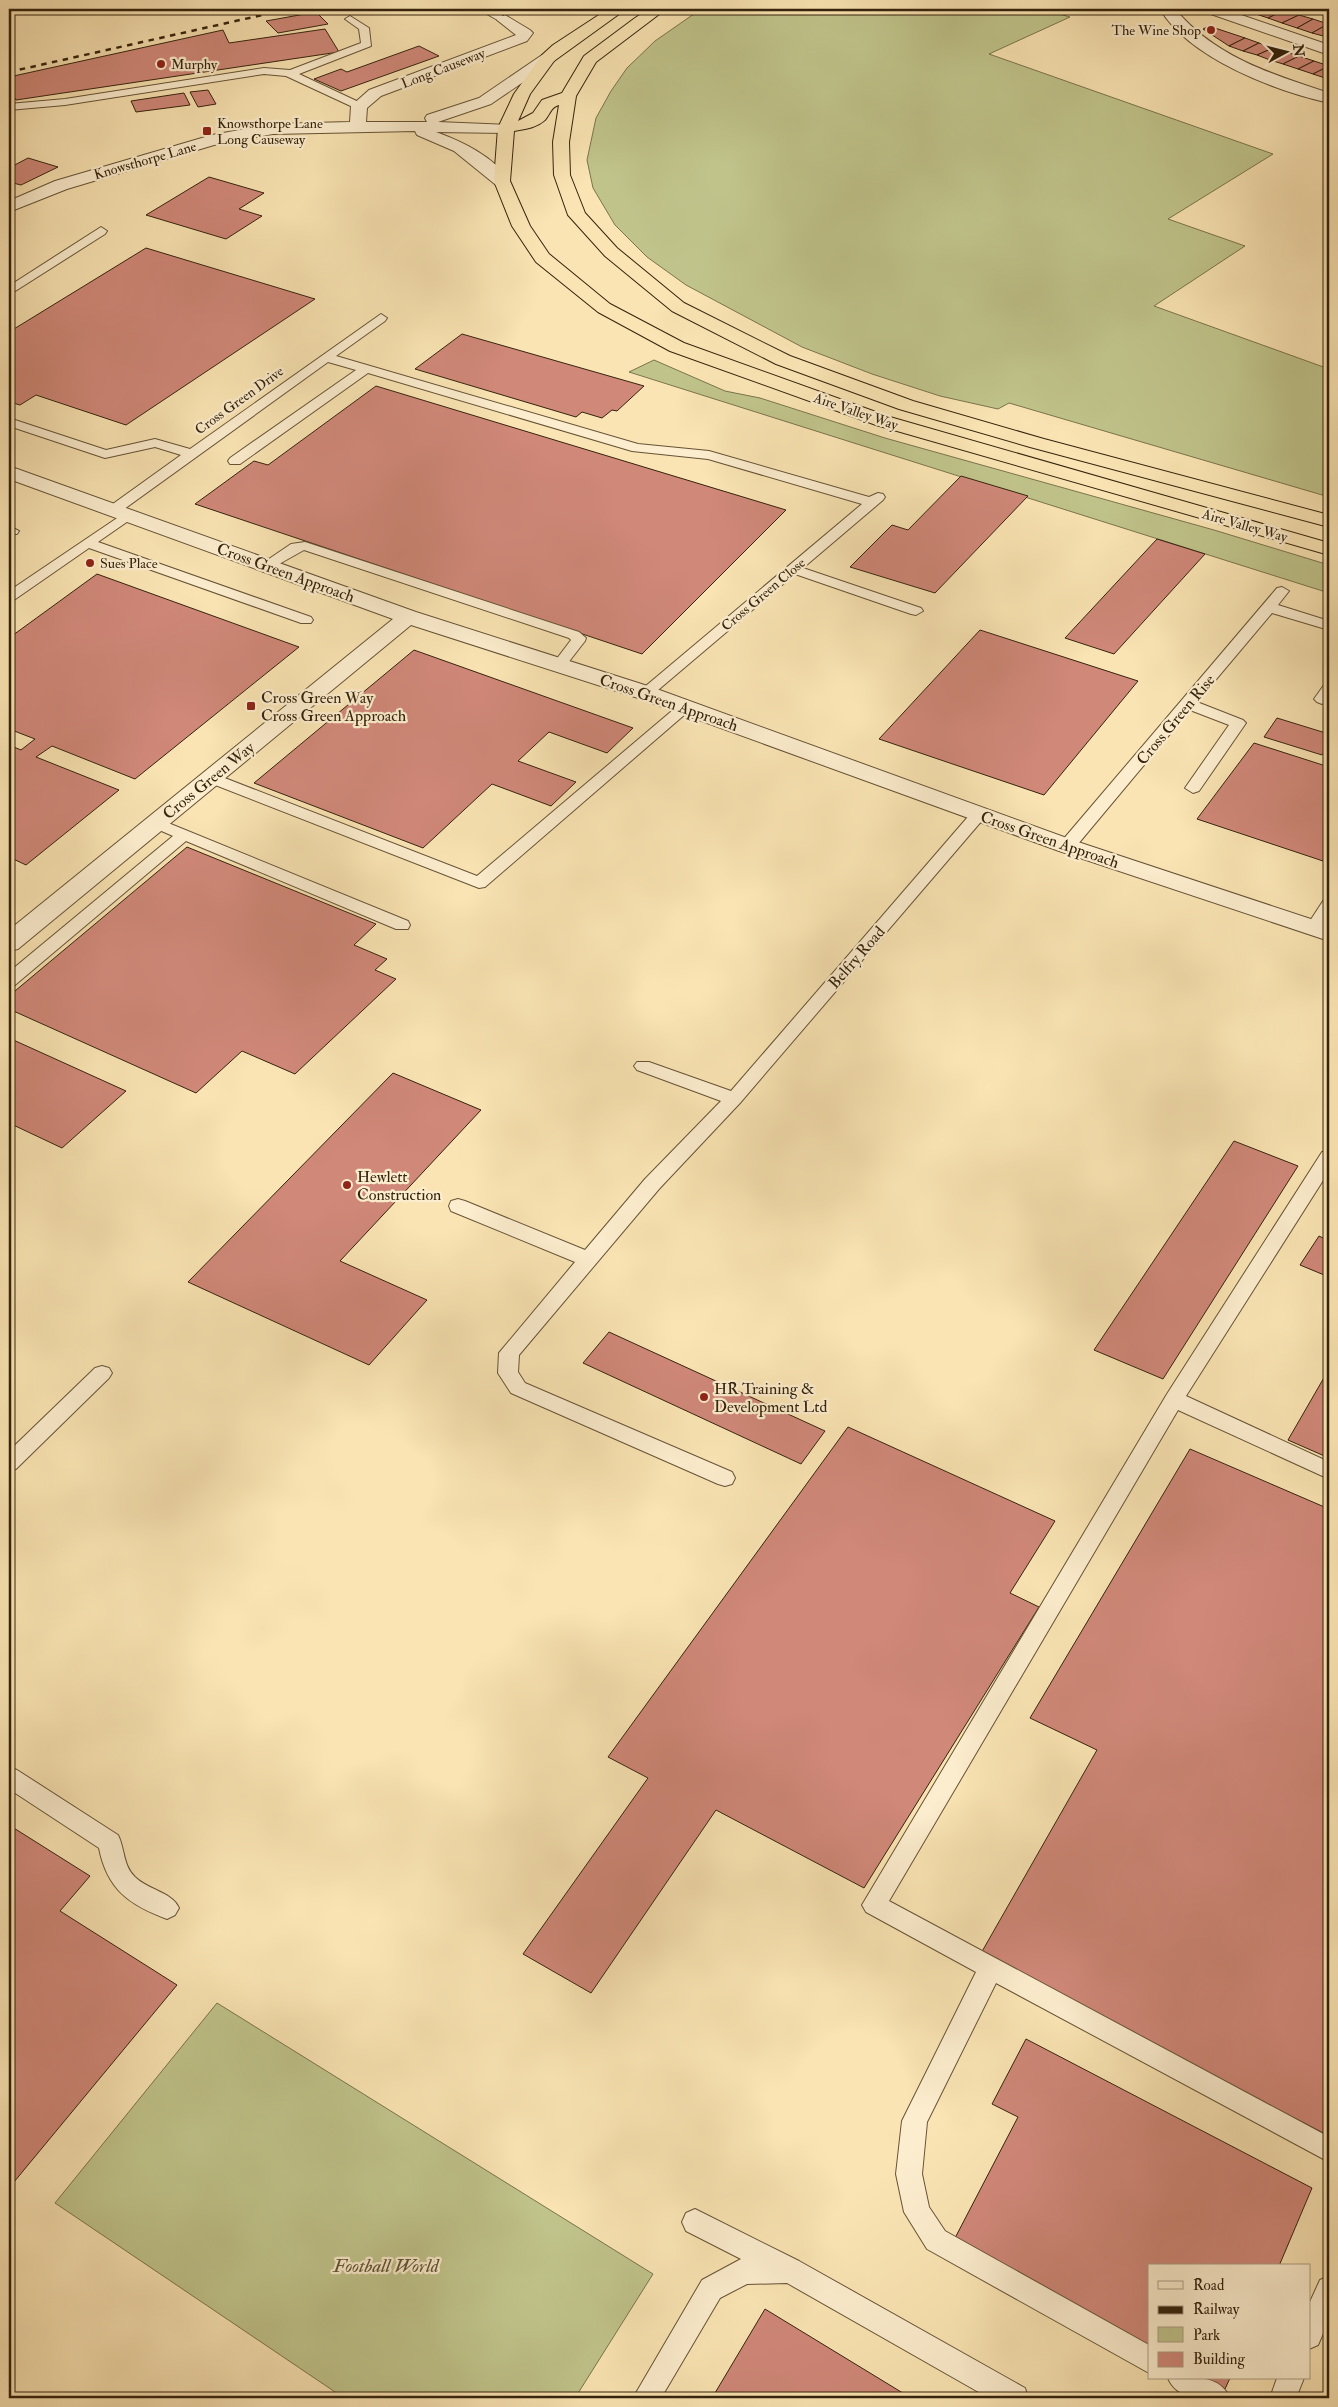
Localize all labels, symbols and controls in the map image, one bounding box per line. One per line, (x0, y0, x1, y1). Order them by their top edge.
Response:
place label: The Wine Shop (1112, 22, 1201, 40)
marker: The Wine Shop (1205, 24, 1217, 36)
north arrow (1260, 28, 1310, 78)
text: N (1289, 42, 1308, 58)
street label: Long Causeway (399, 44, 489, 93)
place label: Murphy (171, 56, 218, 74)
marker: Murphy (155, 58, 167, 70)
place label: Knowsthorpe Lane Long Causeway (217, 115, 323, 149)
marker: Knowsthorpe Lane Long Causeway (201, 125, 213, 137)
street label: Knowsthorpe Lane (92, 138, 199, 184)
street label: Cross Green Drive (192, 362, 287, 438)
street label: Aire Valley Way (810, 389, 901, 435)
street label: Aire Valley Way (1199, 505, 1290, 547)
street label: Cross Green Approach (214, 539, 358, 608)
street label: Cross Green Close (718, 554, 809, 634)
place label: Sues Place (100, 555, 158, 572)
marker: Sues Place (84, 557, 96, 569)
street label: Cross Green Approach (596, 670, 741, 737)
street label: Cross Green Rise (1132, 670, 1220, 769)
place label: Cross Green Way Cross Green Approach (261, 688, 407, 727)
marker: Cross Green Way Cross Green Approach (245, 700, 257, 712)
street label: Cross Green Way (159, 737, 259, 824)
street label: Cross Green Approach (977, 807, 1122, 874)
street label: Belfry Road (824, 922, 889, 993)
place label: Hewlett Construction (357, 1167, 441, 1205)
marker: Hewlett Construction (341, 1179, 353, 1191)
place label: HR Training & Development Ltd (714, 1379, 827, 1418)
marker: HR Training & Development Ltd (698, 1391, 710, 1403)
park label: Football World (332, 2254, 440, 2278)
legend (1148, 2264, 1310, 2380)
text: Road (1193, 2276, 1225, 2295)
text: Railway (1193, 2300, 1240, 2319)
text: Park (1193, 2326, 1220, 2345)
text: Building (1193, 2350, 1245, 2369)

